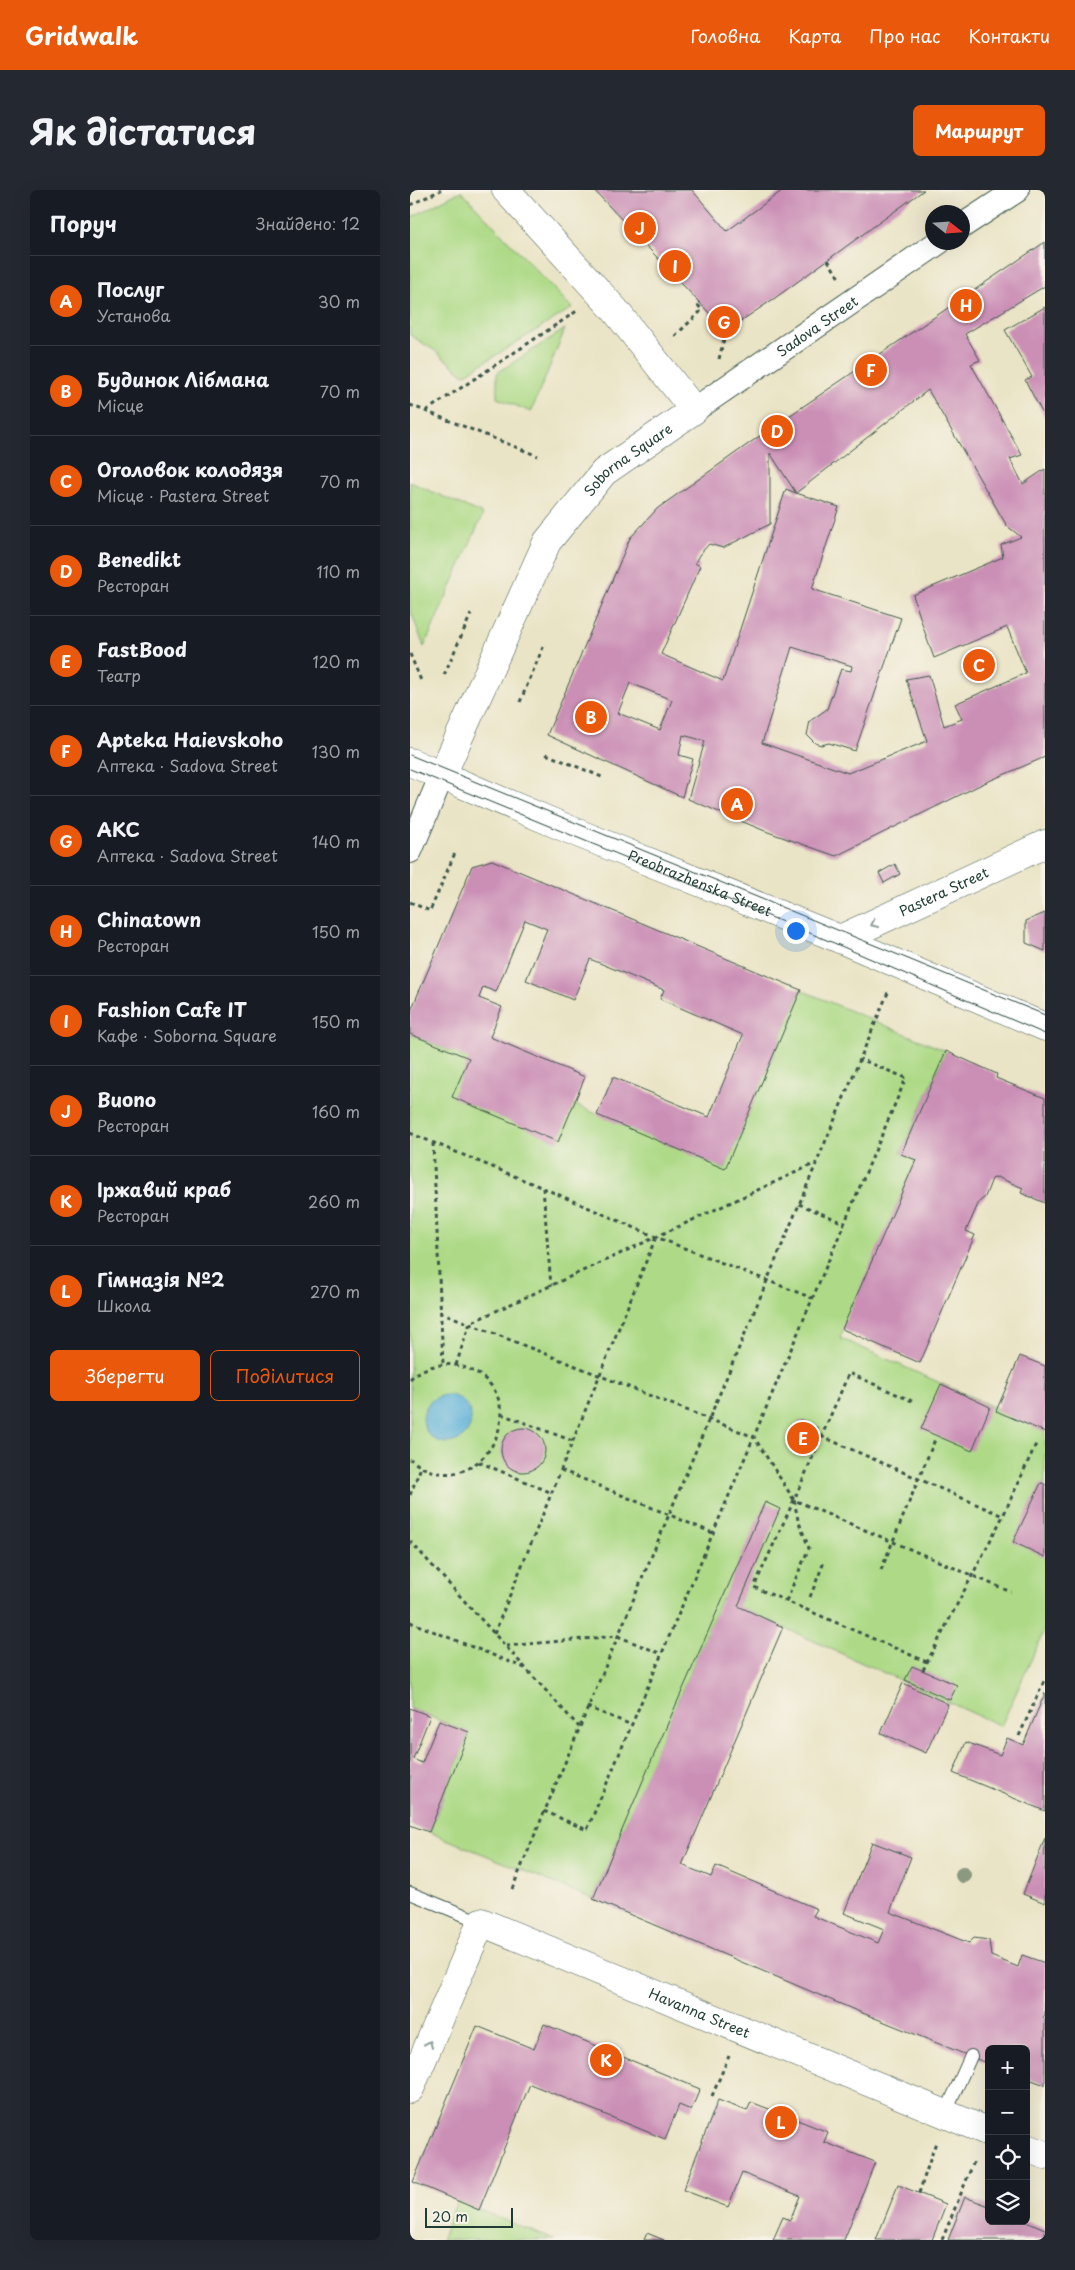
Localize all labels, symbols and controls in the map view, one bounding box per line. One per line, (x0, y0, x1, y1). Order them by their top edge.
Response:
text: Gridwalk (25, 17, 138, 53)
text: Головна (690, 22, 760, 49)
text: Карта (788, 22, 841, 49)
text: Про нас (869, 22, 941, 49)
text: Контакти (969, 22, 1050, 49)
text: Як дістатися (30, 104, 256, 157)
button: Маршрут (913, 105, 1045, 156)
north arrow (925, 205, 970, 250)
text: Поруч (50, 207, 117, 239)
pin: J (624, 209, 656, 247)
text: Знайдено: 12 (256, 211, 360, 235)
pin: I (659, 247, 691, 285)
text: Послуг (97, 275, 164, 303)
pin: H (950, 286, 982, 324)
text: A (60, 289, 72, 313)
text: 30 m (318, 289, 360, 313)
street label: Sadova Street (772, 290, 862, 361)
text: Установа (97, 303, 170, 327)
pin: G (708, 303, 740, 341)
pin: F (855, 351, 887, 389)
text: Будинок Лібмана (97, 365, 269, 393)
text: B (61, 379, 71, 403)
text: 70 m (320, 379, 360, 403)
text: Місце (97, 393, 144, 417)
pin: D (761, 412, 793, 450)
street label: Soborna Square (578, 418, 676, 500)
text: Оголовок колодязя (97, 455, 283, 483)
text: C (60, 469, 72, 493)
text: 70 m (320, 469, 360, 493)
text: Місце · Pastera Street (97, 483, 269, 507)
text: Benedikt (97, 545, 181, 573)
text: D (60, 559, 72, 583)
text: 110 m (317, 559, 360, 583)
text: Ресторан (97, 573, 170, 597)
text: FastBood (97, 635, 187, 663)
pin: C (963, 646, 995, 684)
text: E (61, 649, 71, 673)
text: 120 m (313, 649, 360, 673)
text: Театр (97, 663, 141, 687)
pin: B (575, 698, 607, 736)
text: Apteka Haievskoho (97, 725, 283, 753)
text: F (61, 739, 71, 763)
text: 130 m (312, 739, 360, 763)
text: Аптека · Sadova Street (97, 753, 278, 777)
pin: A (721, 785, 753, 823)
text: АКС (97, 815, 140, 843)
text: G (59, 829, 73, 853)
text: 140 m (312, 829, 360, 853)
text: Аптека · Sadova Street (97, 843, 278, 867)
street label: Preobrazhenska Street (625, 844, 775, 921)
street label: Pastera Street (895, 861, 992, 921)
text: Chinatown (97, 905, 201, 933)
one-way arrow (870, 917, 879, 928)
your location (783, 918, 809, 944)
text: H (60, 919, 72, 943)
text: 150 m (312, 919, 360, 943)
text: Ресторан (97, 933, 170, 957)
text: Fashion Cafe IT (97, 995, 247, 1023)
text: I (63, 1009, 69, 1033)
text: 150 m (312, 1009, 360, 1033)
text: Кафе · Soborna Square (97, 1023, 277, 1047)
text: Buono (97, 1085, 156, 1113)
text: J (61, 1099, 71, 1123)
text: 160 m (312, 1099, 360, 1123)
text: Ресторан (97, 1113, 170, 1137)
text: Іржавий краб (97, 1175, 231, 1203)
text: K (60, 1189, 72, 1213)
text: 260 m (308, 1189, 360, 1213)
text: Ресторан (97, 1203, 170, 1227)
text: Гімназія №2 (97, 1265, 224, 1293)
text: L (61, 1279, 71, 1303)
text: 270 m (310, 1279, 360, 1303)
text: Школа (97, 1293, 151, 1317)
button: Зберегти (50, 1350, 200, 1401)
button: Поділитися (210, 1350, 360, 1401)
pin: E (787, 1419, 819, 1457)
street label: Havanna Street (646, 1982, 754, 2043)
one-way arrow (423, 2040, 433, 2049)
pin: K (590, 2041, 622, 2079)
map controls (985, 2045, 1030, 2225)
button: + (985, 2045, 1030, 2090)
button: − (985, 2090, 1030, 2135)
pin: L (765, 2103, 797, 2141)
button: locate (985, 2135, 1030, 2180)
button: layers (985, 2180, 1030, 2225)
scale bar (425, 2205, 512, 2228)
text: 20 m (432, 2206, 468, 2227)

